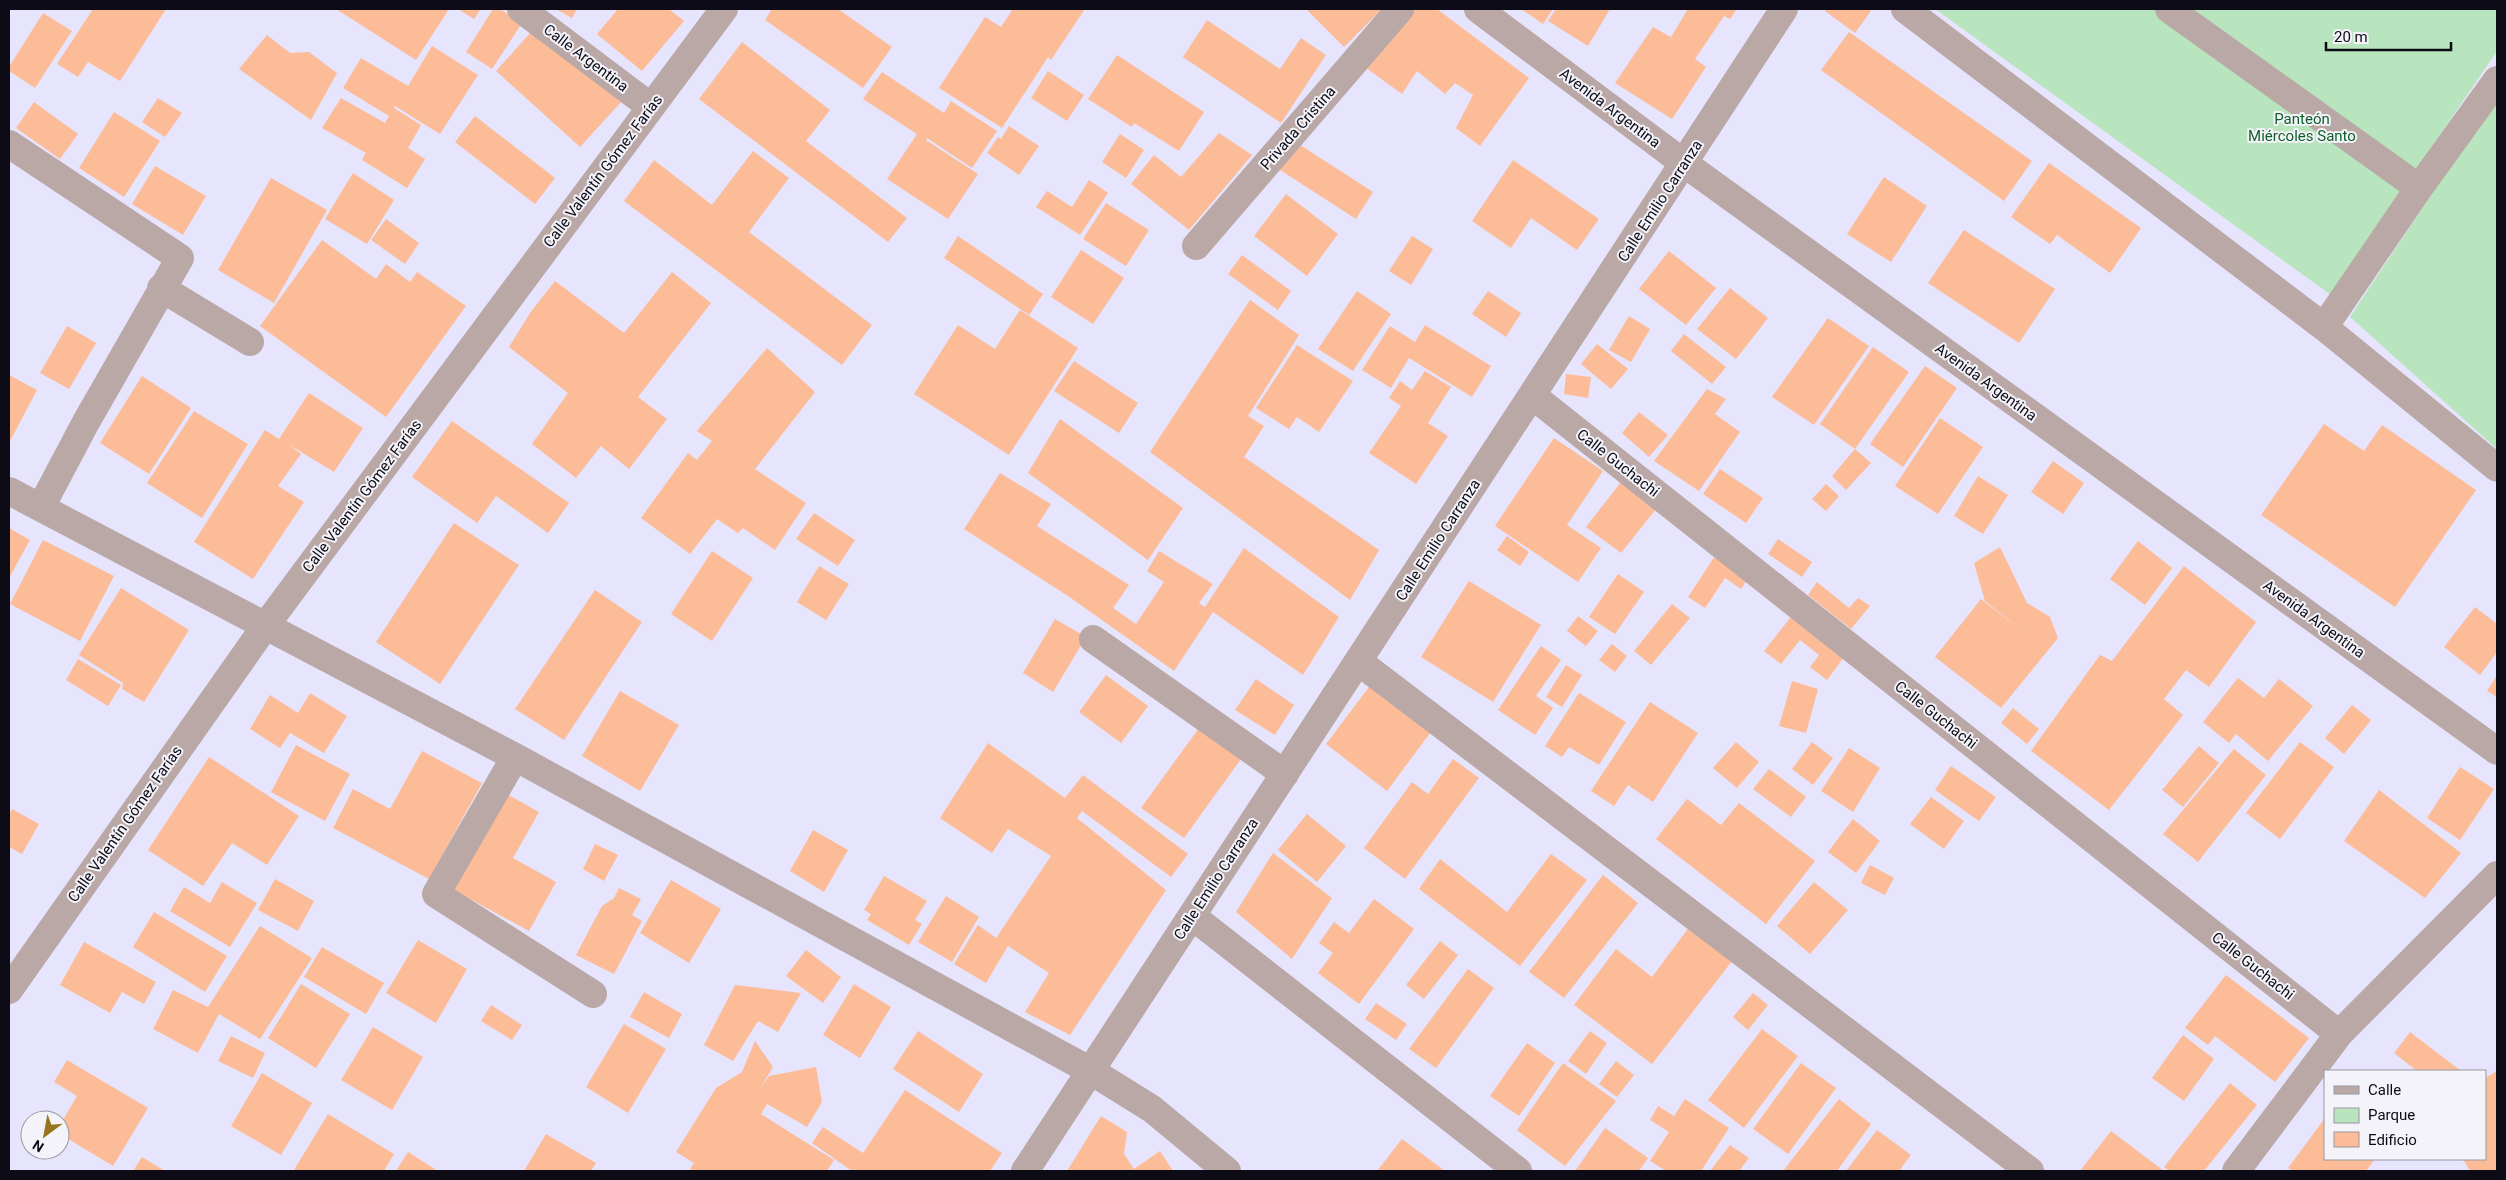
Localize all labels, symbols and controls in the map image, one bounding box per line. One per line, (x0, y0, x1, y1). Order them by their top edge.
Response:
street label: Calle Argentina (540, 20, 632, 96)
scale bar (2326, 20, 2451, 52)
text: 20 m (2334, 28, 2368, 46)
street label: Avenida Argentina (1556, 64, 1664, 152)
street label: Privada Cristina (1257, 82, 1339, 174)
street label: Calle Valentín Gómez Farías (540, 91, 666, 251)
park label: Panteón Miércoles Santo (2248, 110, 2356, 145)
street label: Calle Emilio Carranza (1614, 137, 1706, 265)
street label: Avenida Argentina (1932, 339, 2040, 425)
street label: Calle Valentín Gómez Farías (299, 416, 425, 576)
street label: Calle Guchachi (1573, 425, 1663, 501)
street label: Calle Emilio Carranza (1392, 476, 1484, 604)
street label: Avenida Argentina (2260, 576, 2368, 662)
street label: Calle Guchachi (1891, 677, 1981, 753)
street label: Calle Valentín Gómez Farías (64, 742, 186, 906)
street label: Calle Emilio Carranza (1170, 815, 1262, 943)
street label: Calle Guchachi (2208, 928, 2298, 1004)
legend (2324, 1070, 2486, 1160)
text: Calle (2368, 1081, 2401, 1099)
text: Parque (2368, 1106, 2415, 1124)
north arrow (20, 1110, 70, 1160)
text: Edificio (2368, 1131, 2417, 1149)
text: N (30, 1137, 47, 1155)

